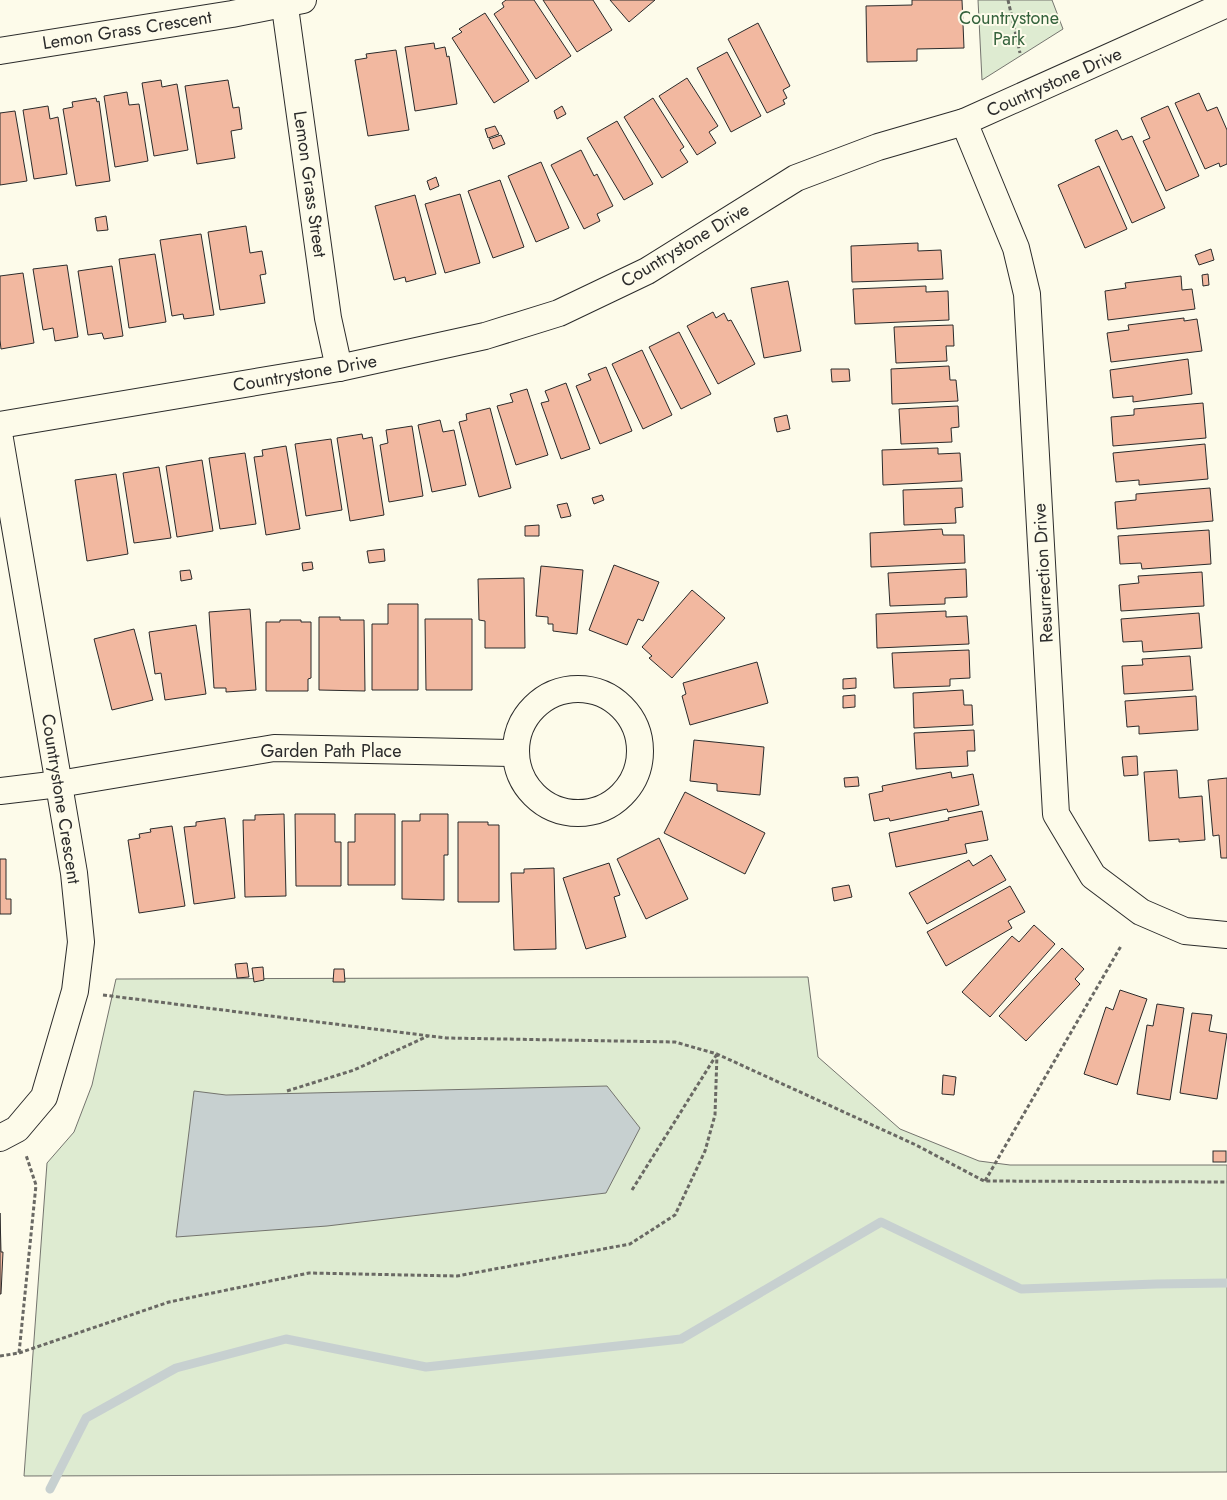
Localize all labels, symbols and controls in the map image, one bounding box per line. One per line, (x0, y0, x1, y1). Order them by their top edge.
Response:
street label: Lemon Grass Crescent (40, 4, 214, 56)
park label: Countrystone Park (959, 5, 1059, 52)
street label: Countrystone Drive (982, 41, 1126, 123)
street label: Lemon Grass Street (287, 109, 333, 260)
street label: Countrystone Drive (616, 196, 754, 294)
street label: Countrystone Drive (231, 348, 379, 398)
street label: Resurrection Drive (1026, 503, 1060, 643)
street label: Countrystone Crescent (35, 712, 87, 887)
street label: Garden Path Place (261, 738, 401, 764)

